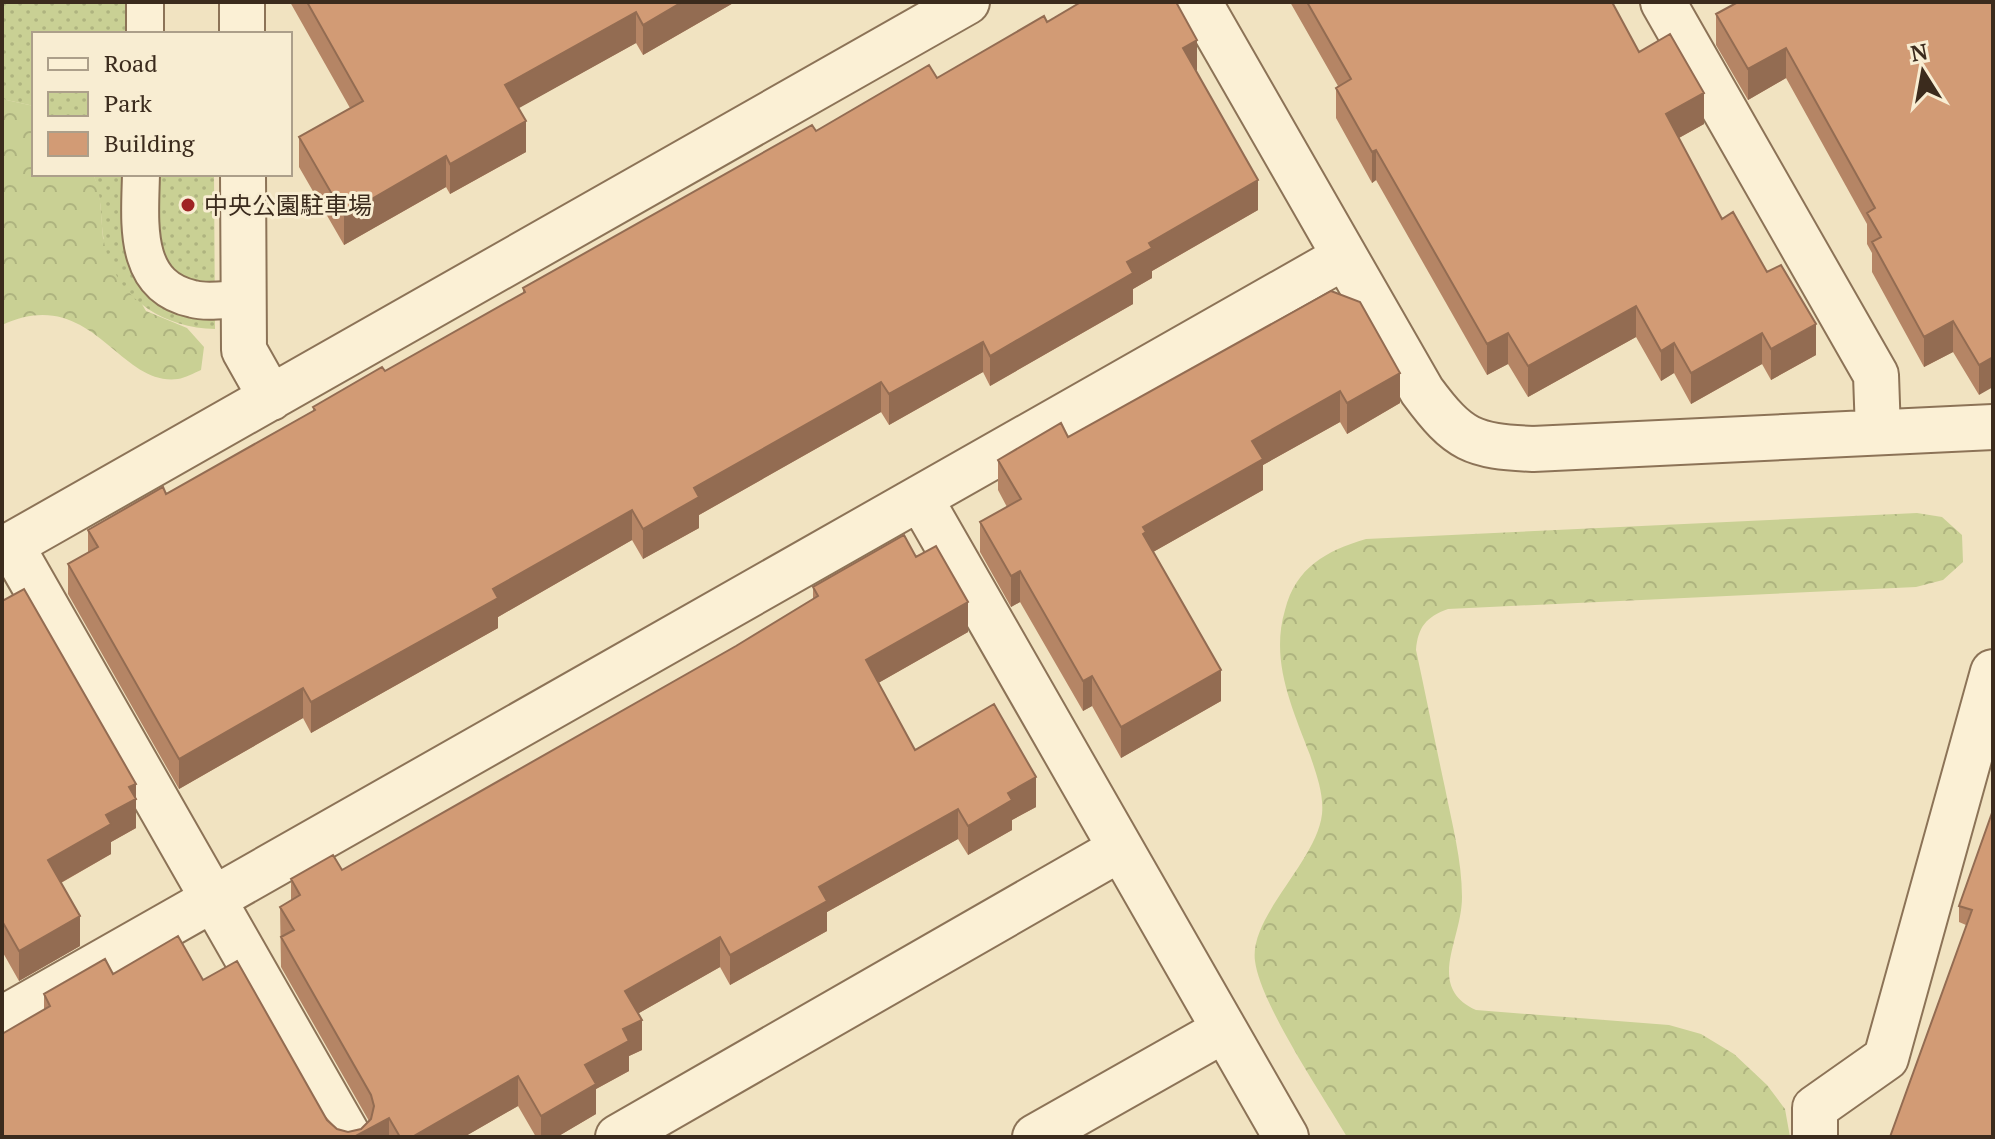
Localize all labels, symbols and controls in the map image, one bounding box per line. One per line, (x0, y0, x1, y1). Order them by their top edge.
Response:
legend (32, 32, 292, 176)
north arrow (1883, 32, 1963, 112)
text: N (1908, 36, 1930, 68)
text: Road (104, 47, 158, 79)
text: Park (104, 87, 153, 119)
text: Building (104, 127, 195, 159)
place label: 中央公園駐車場 (204, 189, 372, 221)
marker: 中央公園駐車場 (179, 196, 197, 214)

